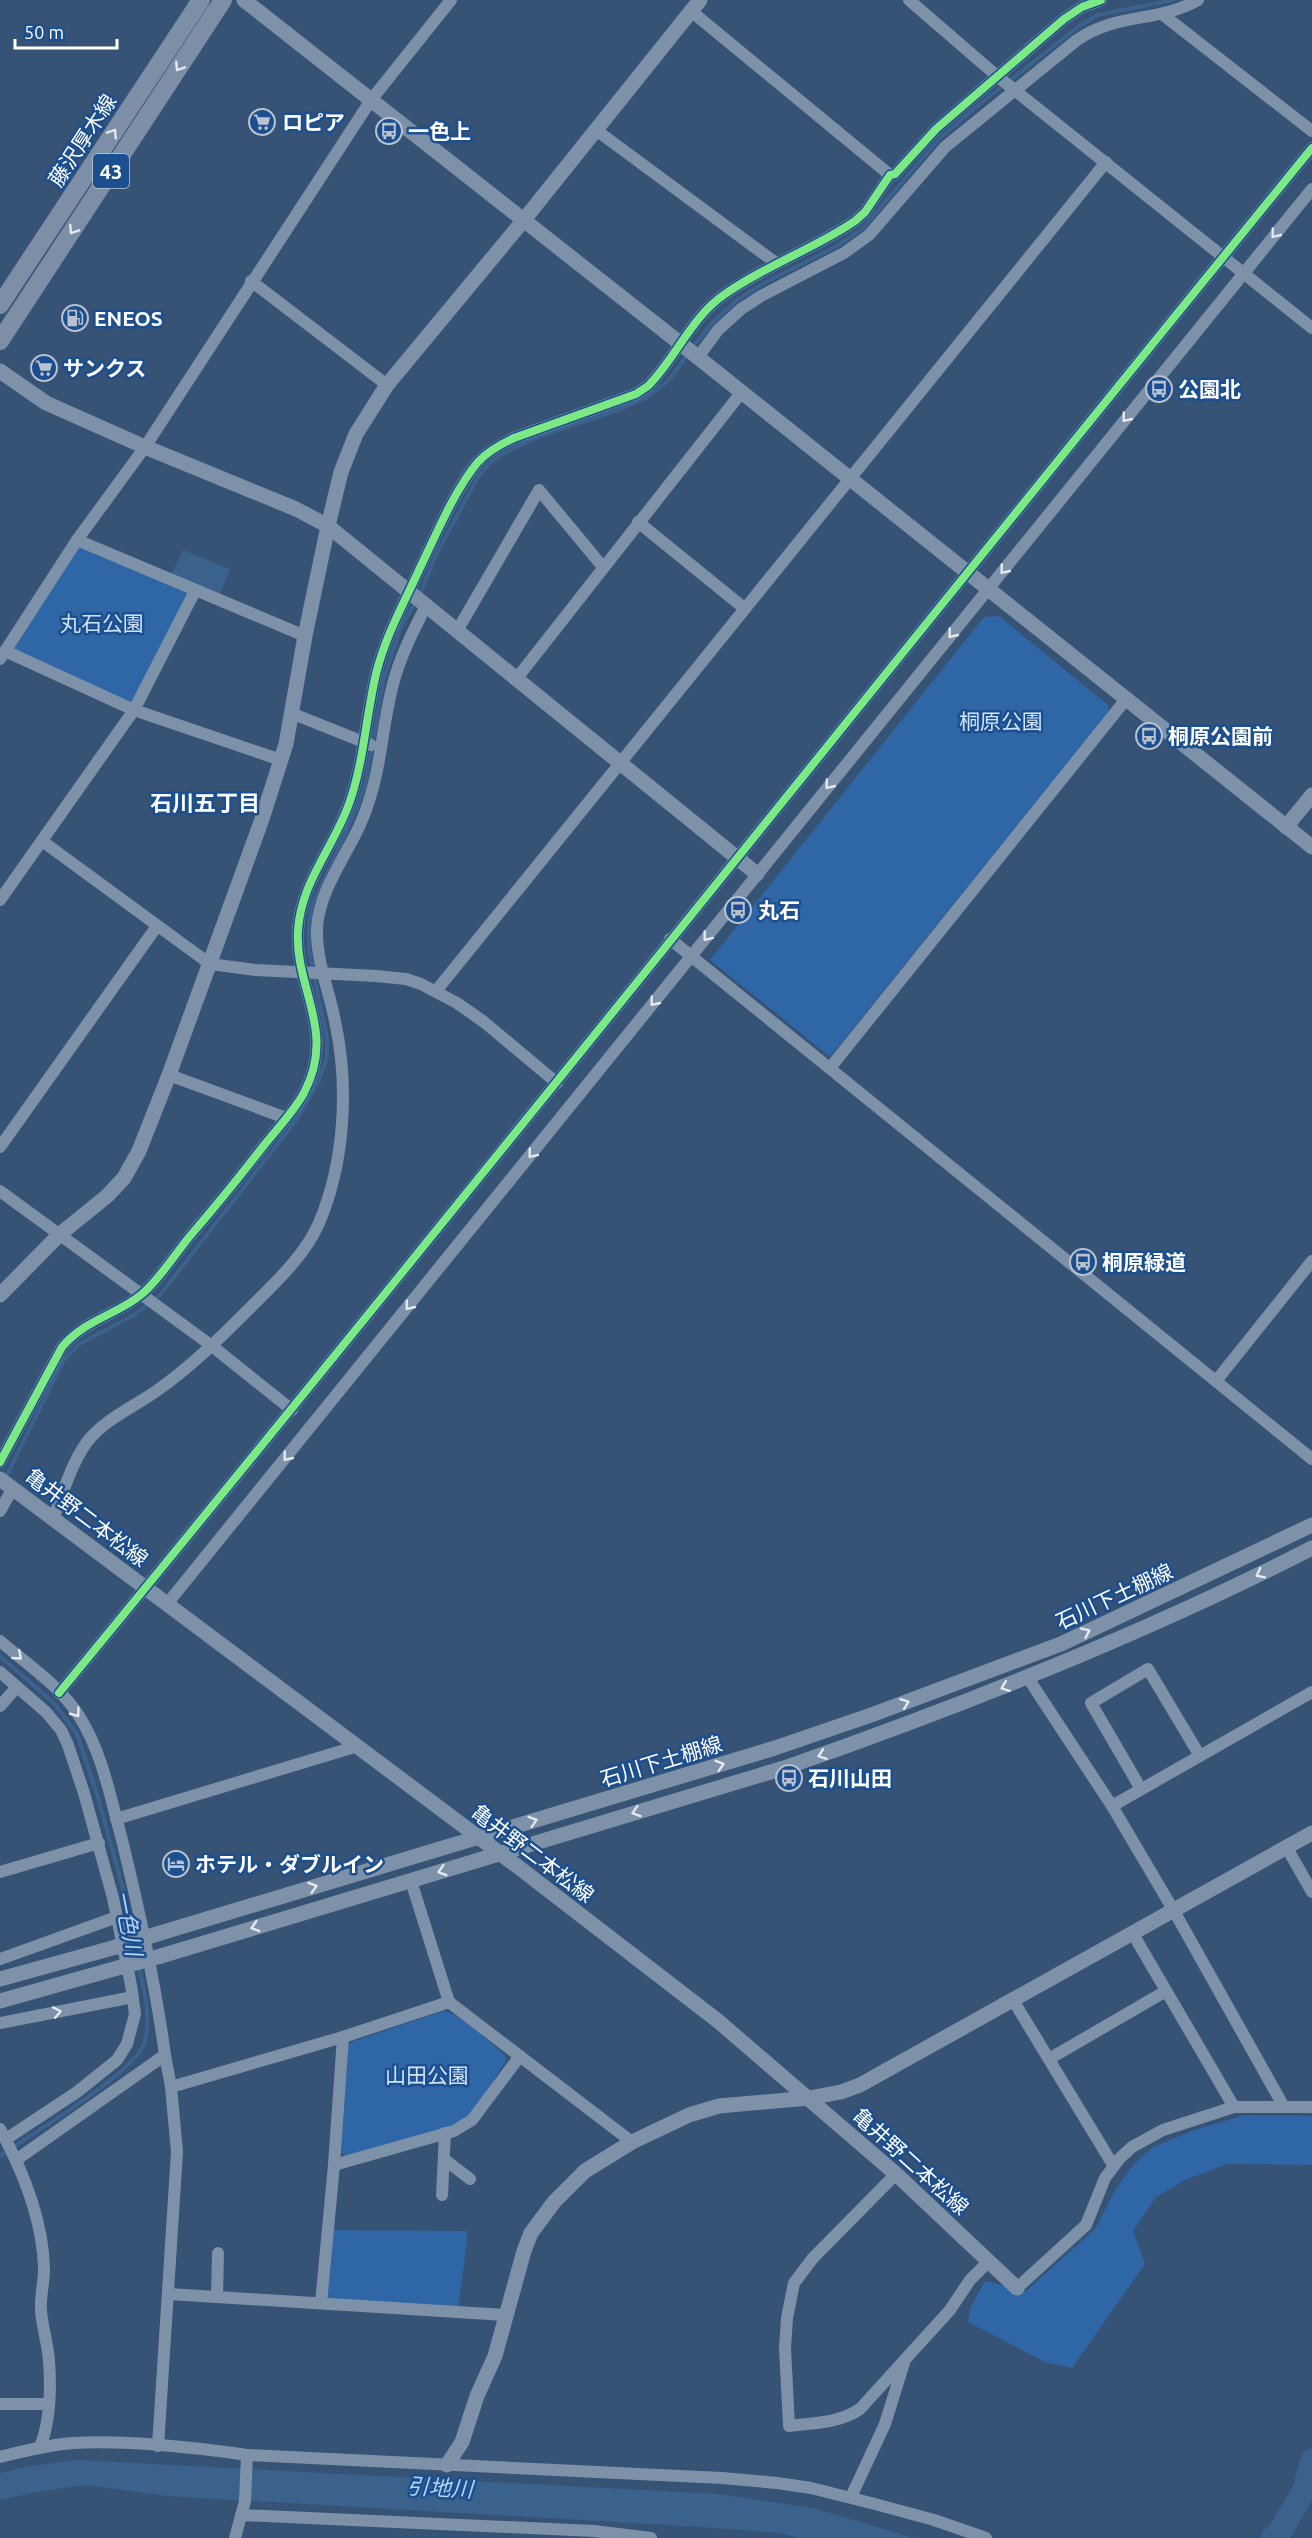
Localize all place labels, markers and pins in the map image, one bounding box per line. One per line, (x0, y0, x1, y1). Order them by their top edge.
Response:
supermarket icon: ロピア (247, 107, 277, 137)
place label: ロピア (282, 110, 345, 134)
bus stop icon: 一色上 (374, 116, 404, 146)
place label: 一色上 (408, 119, 471, 143)
fuel station icon: ENEOS (60, 303, 90, 333)
place label: ENEOS (94, 306, 163, 330)
supermarket icon: サンクス (29, 353, 59, 383)
place label: サンクス (63, 356, 146, 380)
bus stop icon: 公園北 (1144, 374, 1174, 404)
place label: 公園北 (1178, 377, 1241, 401)
bus stop icon: 桐原公園前 (1134, 721, 1164, 751)
place label: 桐原公園前 (1168, 724, 1273, 748)
bus stop icon: 丸石 (723, 895, 753, 925)
place label: 丸石 (758, 898, 800, 922)
bus stop icon: 桐原緑道 (1068, 1247, 1098, 1277)
place label: 桐原緑道 (1102, 1250, 1186, 1274)
bus stop icon: 石川山田 (774, 1763, 804, 1793)
place label: 石川山田 (808, 1766, 892, 1790)
hotel icon: ホテル・ダブルイン (161, 1849, 191, 1879)
place label: ホテル・ダブルイン (195, 1852, 384, 1876)

